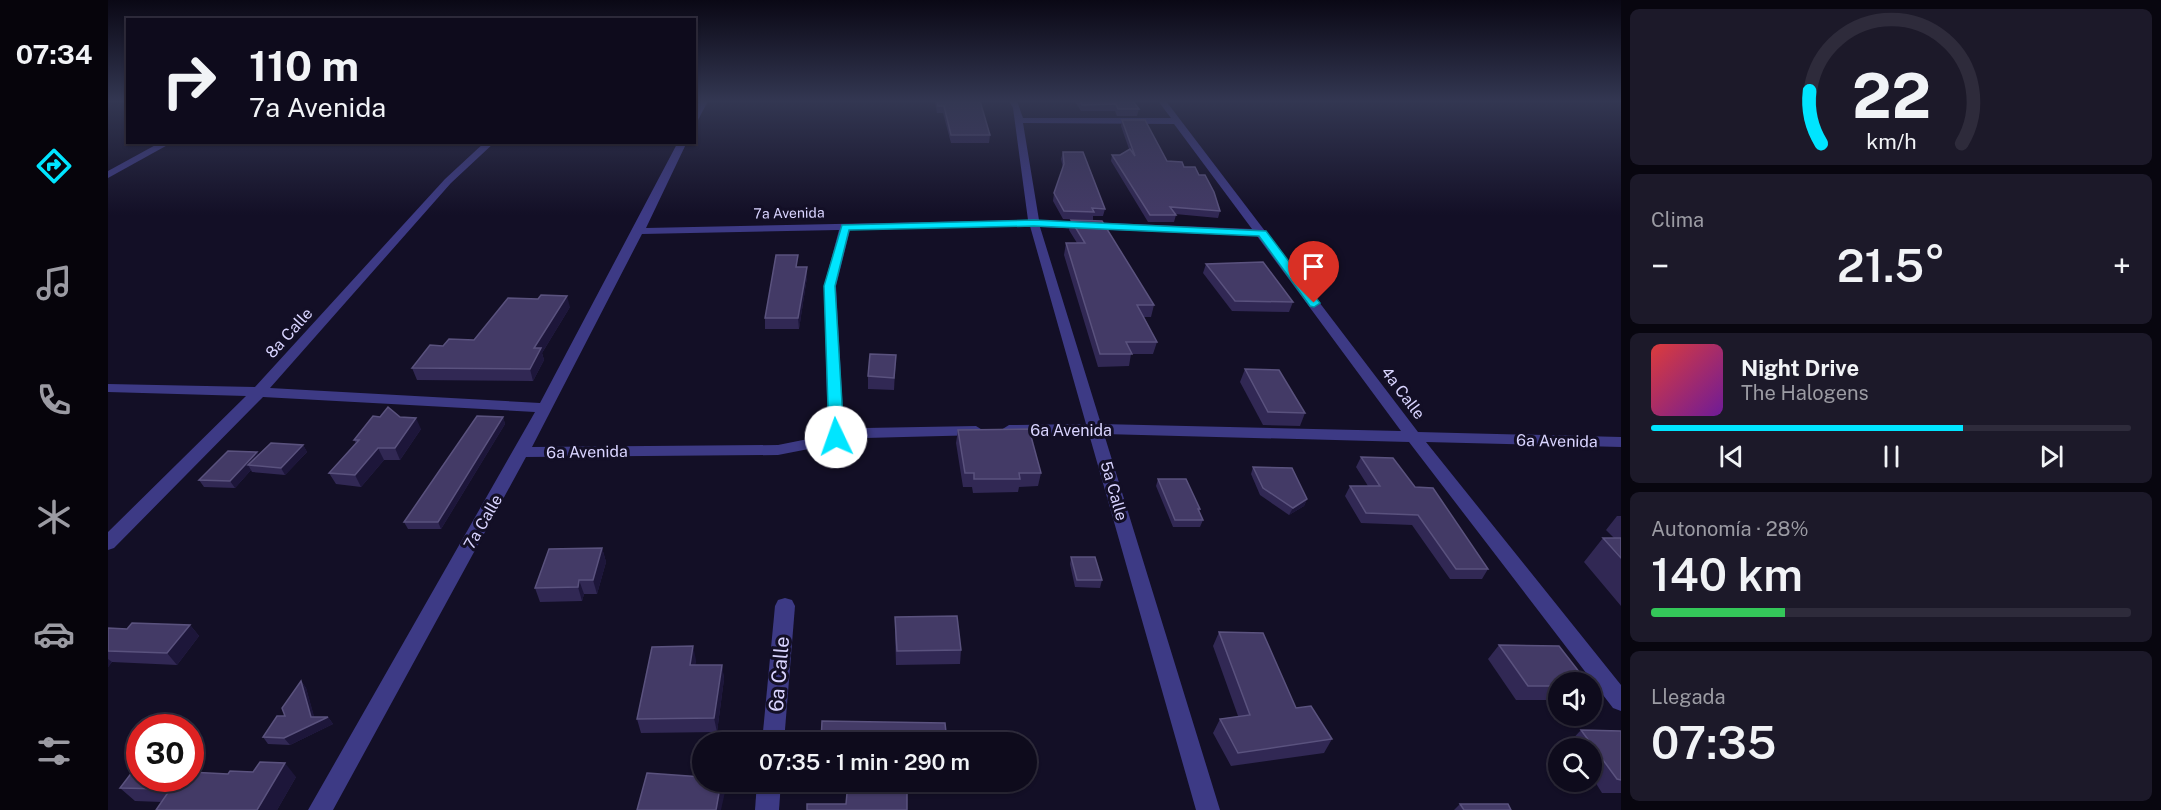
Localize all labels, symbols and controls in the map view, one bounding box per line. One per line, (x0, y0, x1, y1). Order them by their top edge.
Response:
text: 07:34 (16, 38, 92, 70)
text: 110 m (249, 41, 359, 90)
icon: right (150, 42, 228, 120)
text: 22 (1851, 59, 1931, 132)
text: 7a Avenida (249, 91, 386, 123)
text: km/h (1866, 129, 1916, 154)
icon: directions (33, 145, 75, 187)
street label: 7a Avenida (753, 204, 825, 222)
text: Clima (1651, 208, 1704, 232)
text: 21.5° (1837, 239, 1945, 292)
pin (1288, 241, 1339, 303)
text: − (1651, 247, 1669, 285)
text: + (2113, 247, 2131, 285)
icon: arrive (1297, 250, 1330, 283)
icon: music (33, 262, 75, 304)
street label: 8a Calle (262, 304, 316, 362)
text: Night Drive (1741, 355, 1859, 381)
street label: 4a Calle (1377, 363, 1429, 423)
icon: phone (33, 379, 75, 421)
text: The Halogens (1741, 381, 1869, 405)
position arrow (804, 405, 868, 469)
street label: 6a Avenida (1030, 421, 1112, 440)
street label: 6a Avenida (1516, 431, 1598, 451)
icon: previous (1715, 440, 1748, 473)
icon: pause (1875, 440, 1908, 473)
icon: next (2035, 440, 2068, 473)
street label: 6a Avenida (546, 442, 628, 462)
street label: 5a Calle (1096, 459, 1132, 523)
street label: 7a Calle (460, 491, 506, 553)
icon: climate (33, 496, 75, 538)
text: Autonomía · 28% (1651, 517, 1809, 541)
text: 140 km (1651, 548, 1803, 601)
icon: car (33, 613, 75, 655)
street label: 6a Calle (764, 635, 794, 713)
map controls (1548, 672, 1602, 792)
button: sound (1548, 672, 1602, 726)
text: Llegada (1651, 685, 1726, 709)
speed limit sign: 30 (126, 714, 204, 792)
text: 07:35 (1651, 716, 1776, 769)
icon: filters (33, 730, 75, 772)
button: search (1548, 738, 1602, 792)
text: 07:35 · 1 min · 290 m (759, 749, 970, 775)

